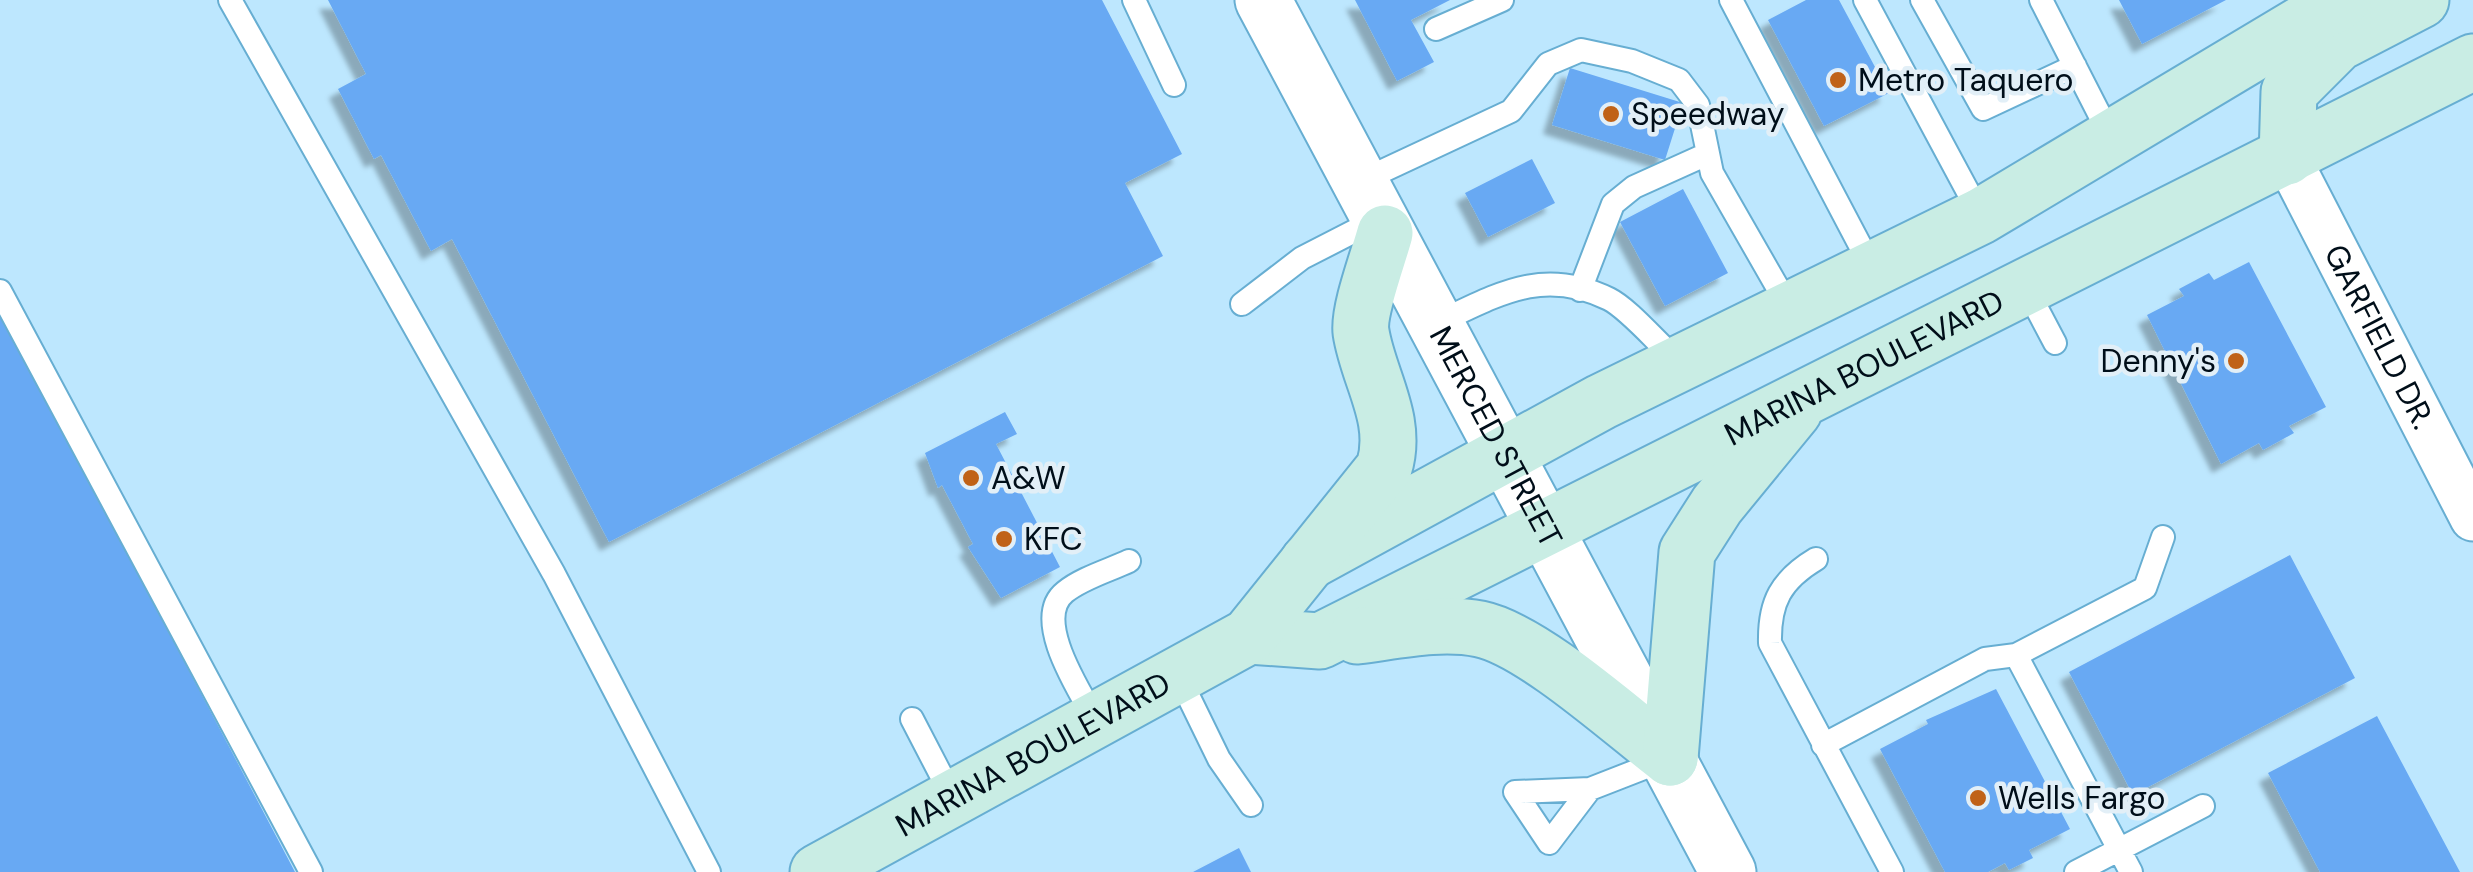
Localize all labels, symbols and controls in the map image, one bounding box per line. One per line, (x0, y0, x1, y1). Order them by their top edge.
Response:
place label: Metro Taquero (1858, 59, 2074, 101)
marker: Metro Taquero (1827, 69, 1849, 91)
place label: Speedway (1631, 93, 1785, 135)
marker: Speedway (1600, 103, 1622, 125)
street label: GARFIELD DR. (2315, 237, 2444, 436)
street label: MARINA BOULEVARD (1717, 280, 2011, 455)
street label: MERCED STREET (1420, 319, 1572, 555)
place label: Denny's (2101, 340, 2216, 382)
marker: Denny's (2225, 350, 2247, 372)
place label: A&W (991, 457, 1066, 499)
marker: A&W (960, 467, 982, 489)
place label: KFC (1024, 518, 1083, 560)
marker: KFC (993, 528, 1015, 550)
street label: MARINA BOULEVARD (888, 662, 1178, 847)
place label: Wells Fargo (1998, 777, 2165, 819)
marker: Wells Fargo (1967, 787, 1989, 809)

